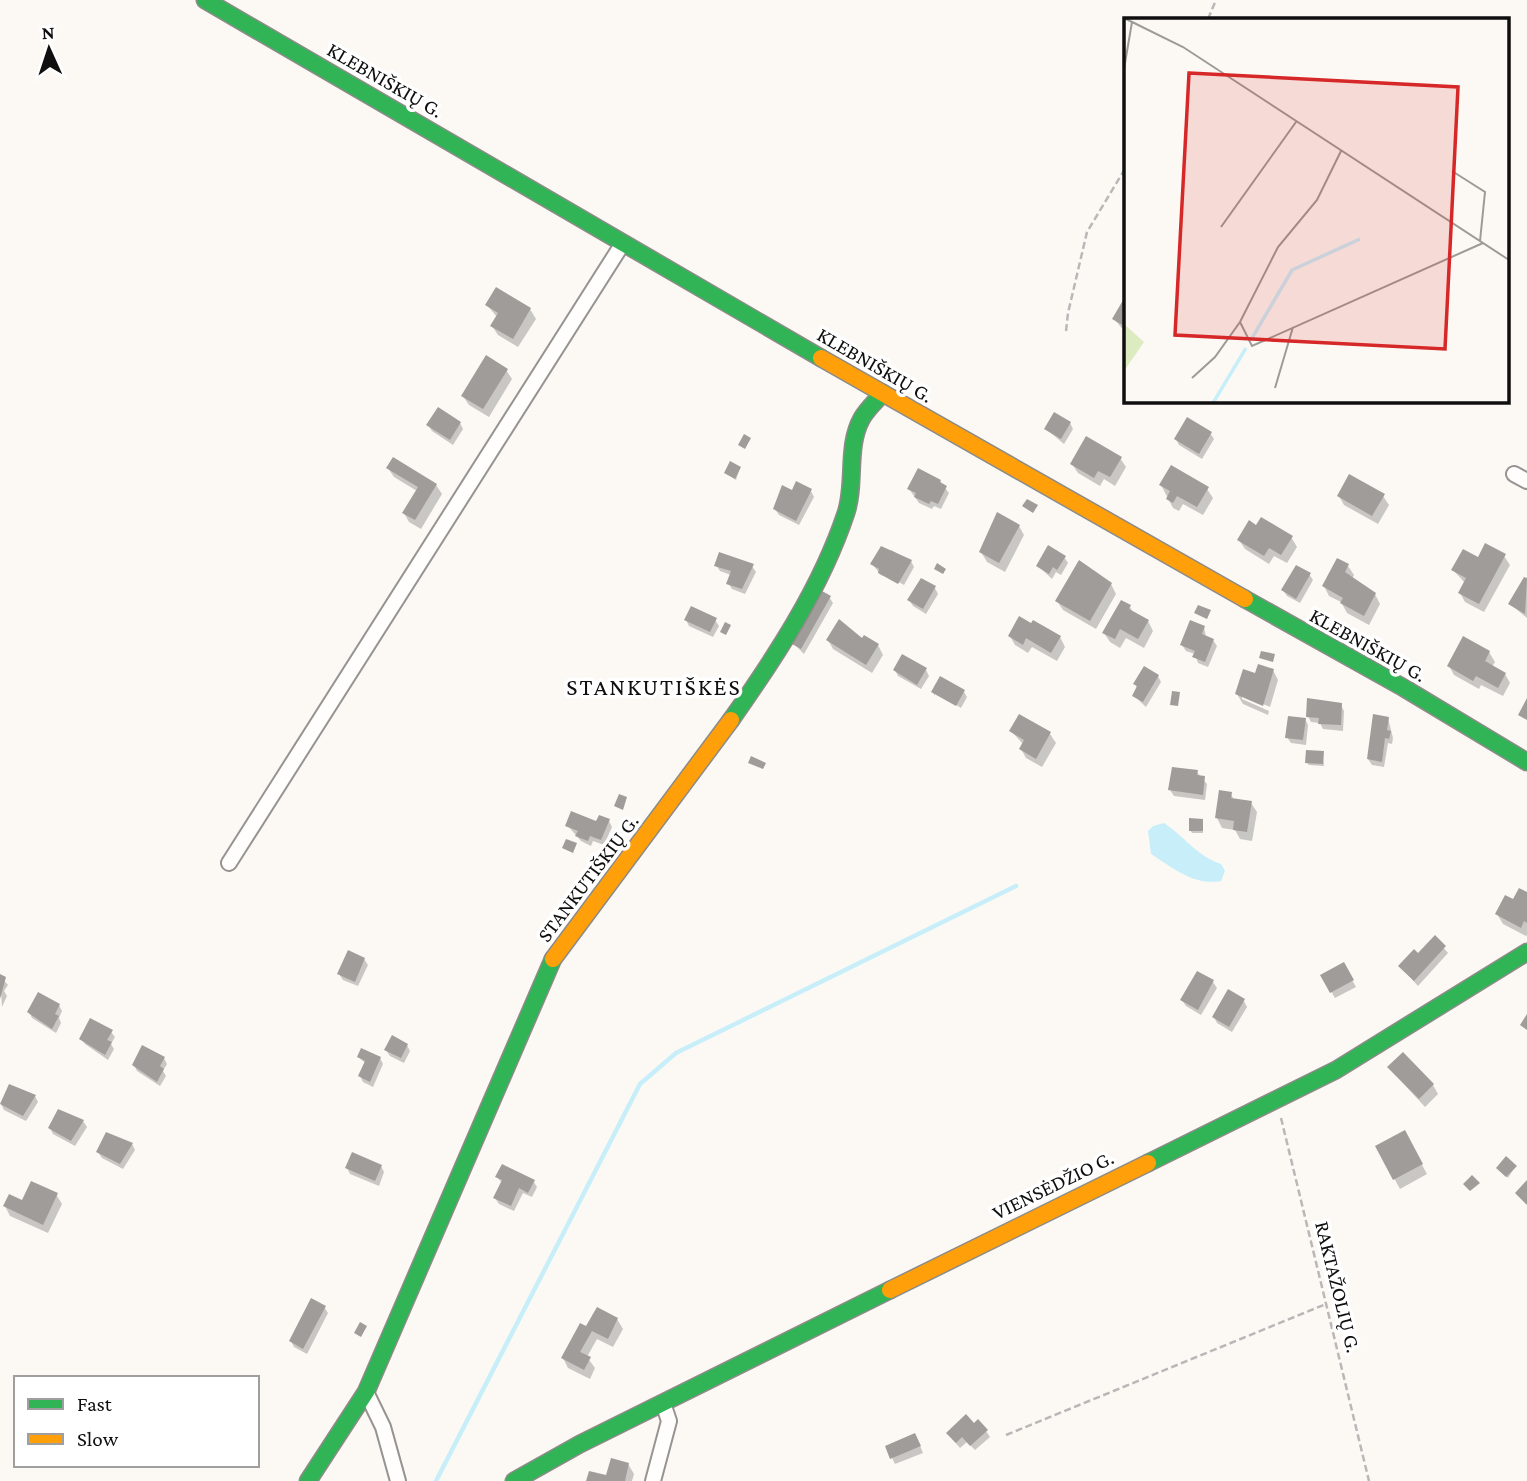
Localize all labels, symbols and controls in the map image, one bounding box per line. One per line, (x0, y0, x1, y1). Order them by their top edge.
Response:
north arrow (14, 14, 84, 84)
inset map (1124, 18, 1510, 402)
text: N (41, 22, 55, 43)
street label: KLEBNIŠKIŲ G. (323, 37, 447, 123)
street label: KLEBNIŠKIŲ G. (813, 322, 937, 408)
street label: KLEBNIŠKIŲ G. (1306, 603, 1430, 687)
district label: STANKUTIŠKĖS (566, 673, 742, 700)
street label: STANKUTIŠKIŲ G. (532, 810, 644, 946)
street label: VIENSĖDŽIO G. (988, 1145, 1118, 1225)
street label: RAKTAŽOLIŲ G. (1310, 1219, 1366, 1355)
legend (14, 1376, 259, 1467)
text: Fast (77, 1392, 113, 1416)
text: Slow (77, 1427, 119, 1451)

